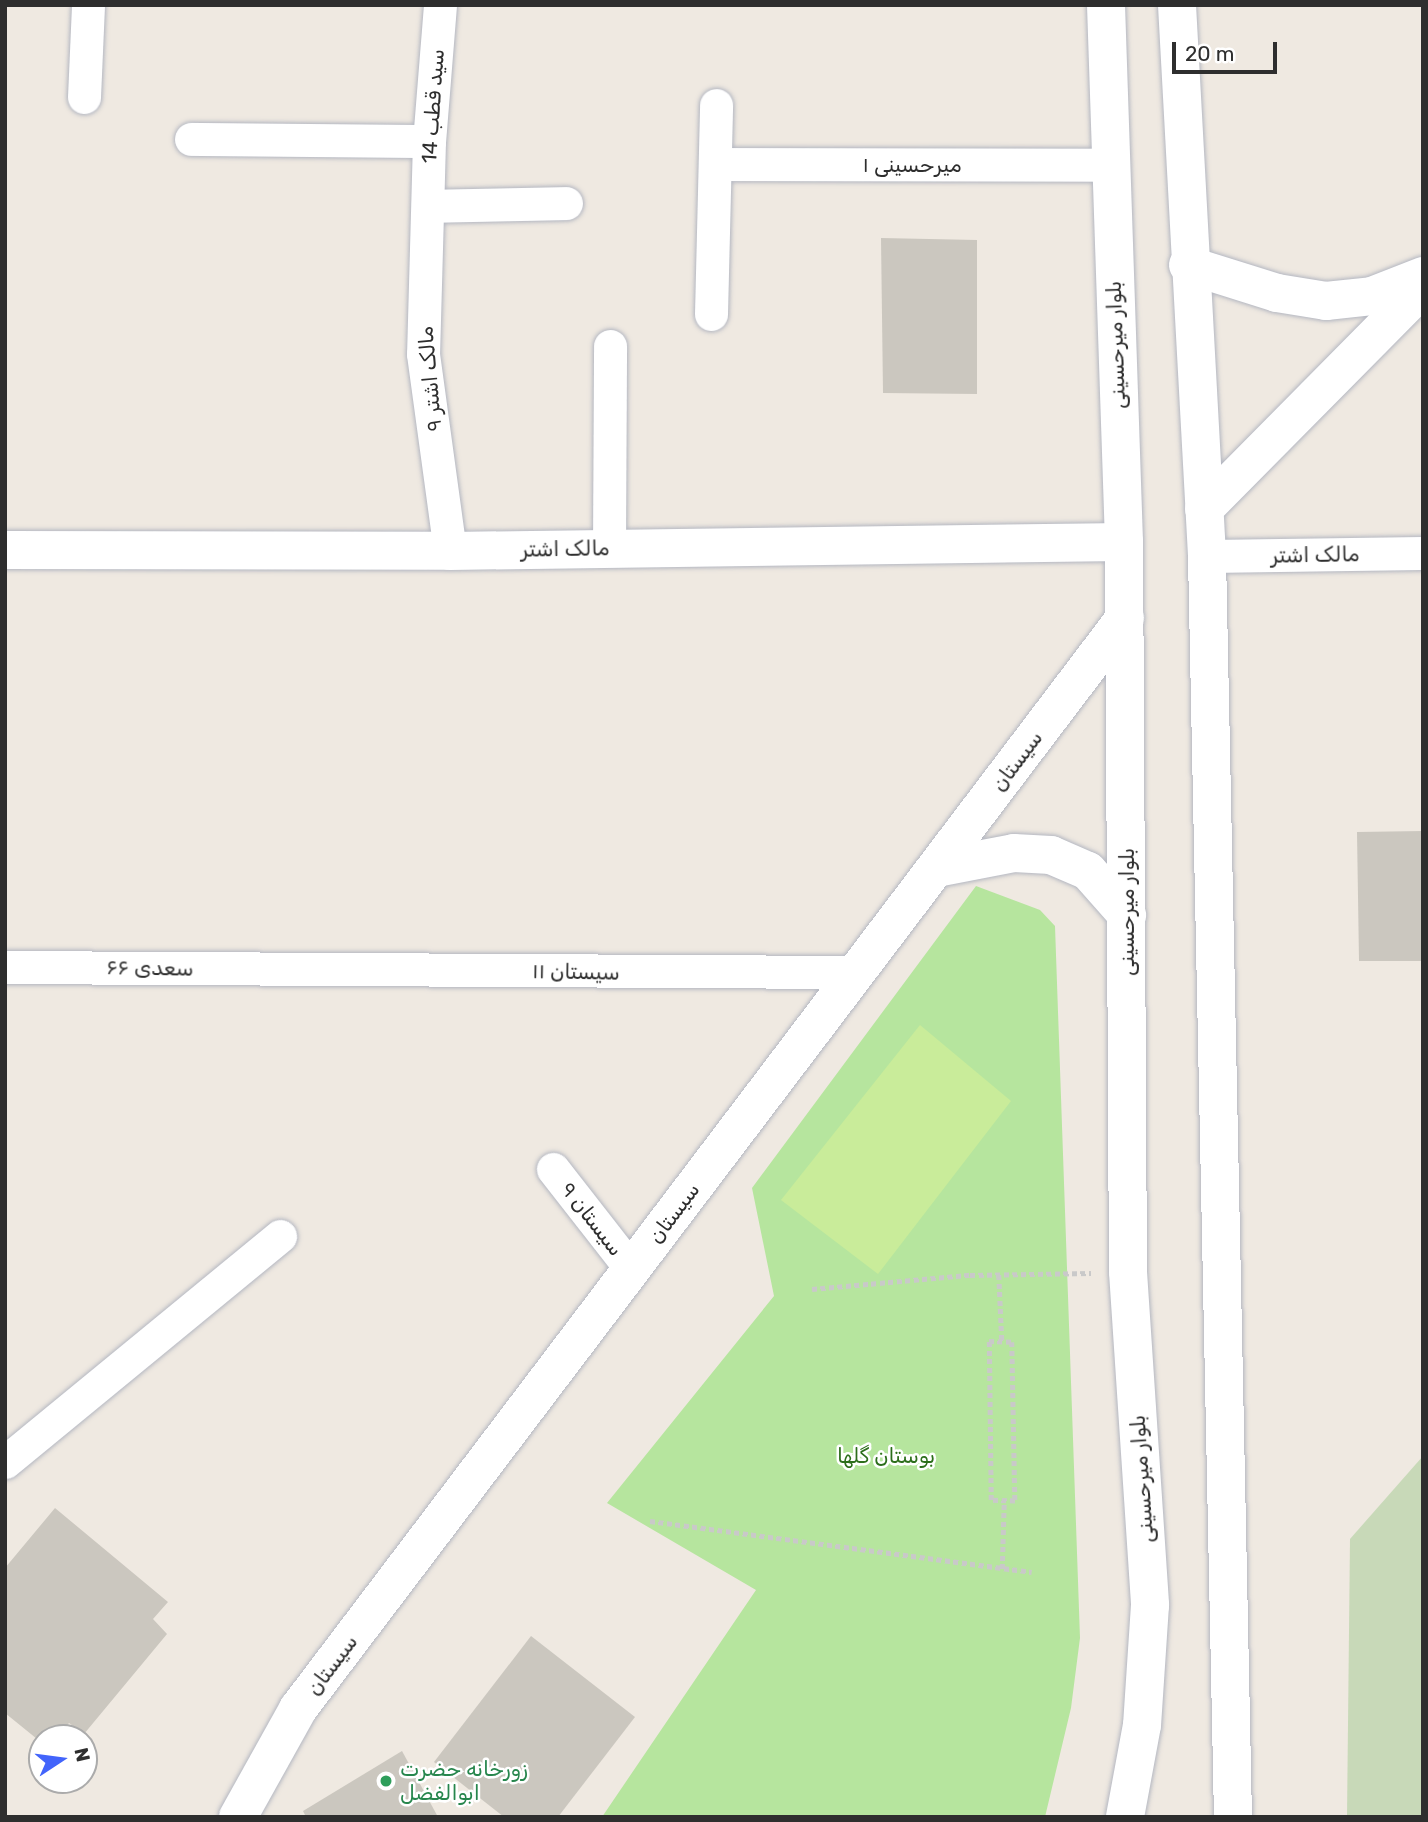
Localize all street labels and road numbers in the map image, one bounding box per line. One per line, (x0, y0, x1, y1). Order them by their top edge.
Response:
street label: سید قطب 14 (416, 48, 450, 164)
street label: میرحسینی ۱ (862, 152, 962, 178)
street label: بلوار میرحسینی (1101, 281, 1131, 409)
street label: مالک اشتر ۹ (413, 325, 447, 433)
street label: مالک اشتر (521, 536, 609, 562)
street label: مالک اشتر (1271, 542, 1359, 568)
street label: سیستان (986, 726, 1048, 796)
street label: بلوار میرحسینی (1114, 848, 1140, 976)
street label: سعدی ۶۶ (106, 955, 194, 981)
street label: سیستان ۱۱ (532, 959, 620, 985)
street label: سیستان ۹ (555, 1177, 629, 1261)
street label: سیستان (643, 1178, 705, 1248)
street label: بلوار میرحسینی (1125, 1414, 1159, 1544)
street label: سیستان (301, 1630, 363, 1700)

